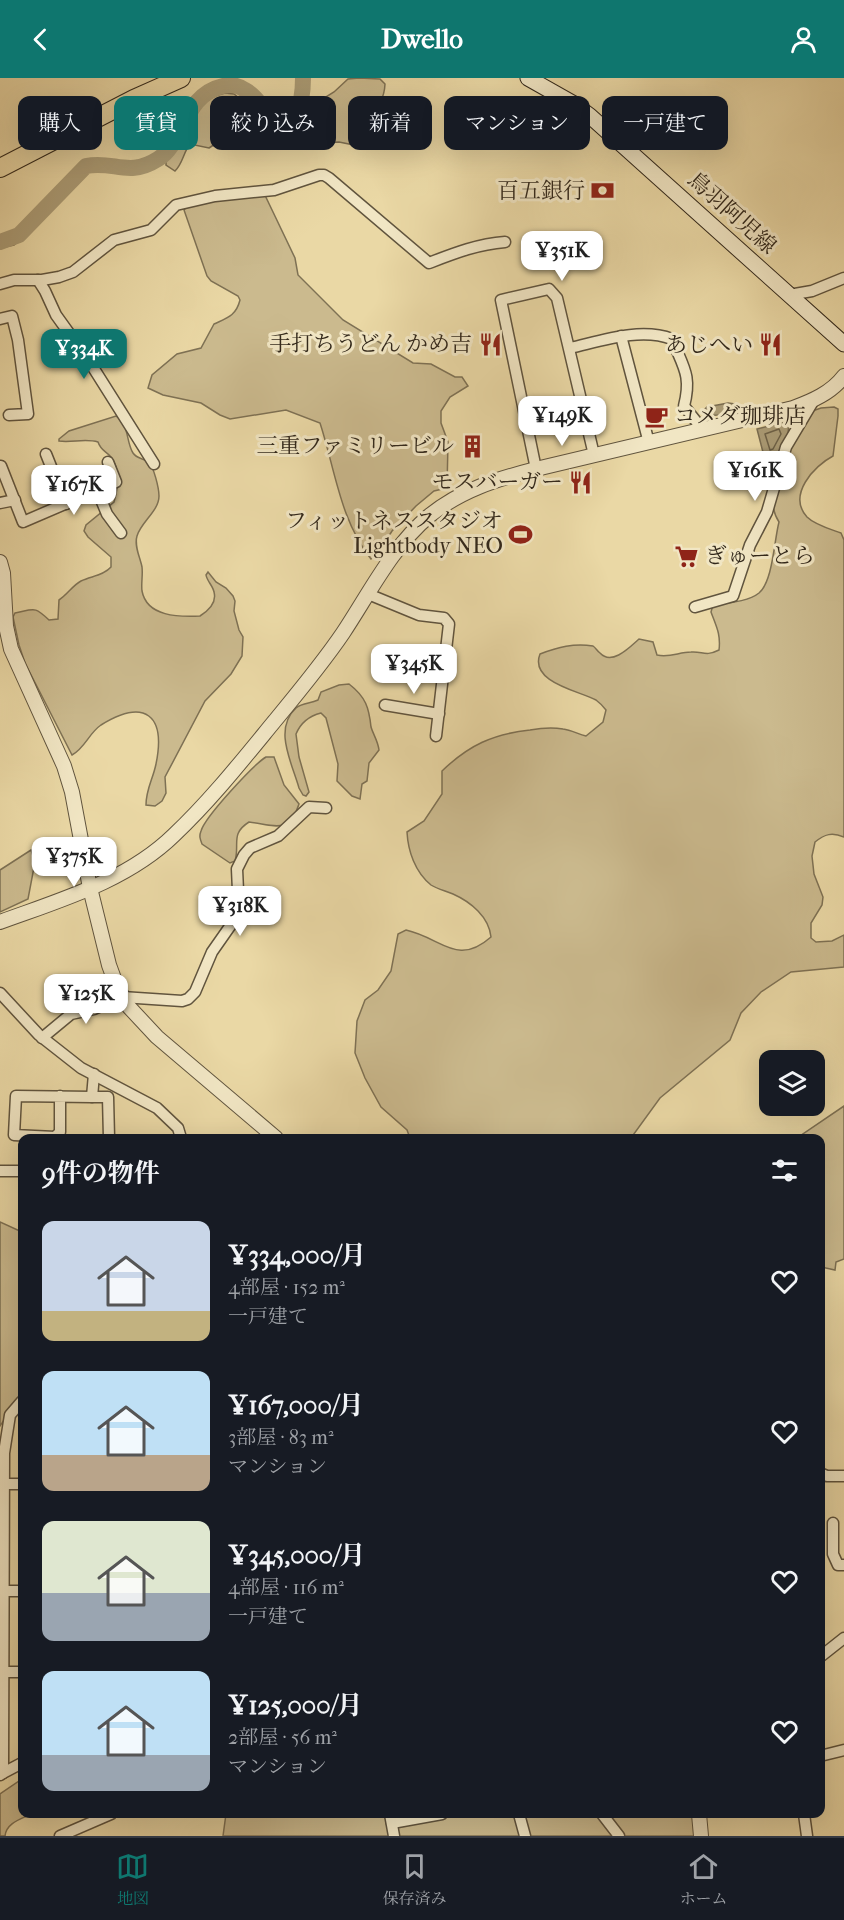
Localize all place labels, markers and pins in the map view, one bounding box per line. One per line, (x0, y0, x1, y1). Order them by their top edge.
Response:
place label: 百五銀行 (497, 178, 585, 204)
bank icon: 百五銀行 (590, 178, 616, 204)
pin: ¥351K (520, 231, 604, 282)
pin: ¥334K (42, 329, 126, 380)
place label: 手打ちうどん かめ吉 (269, 331, 472, 357)
restaurant icon: 手打ちうどん かめ吉 (477, 331, 503, 357)
place label: あじへい (665, 332, 753, 358)
restaurant icon: あじへい (758, 332, 784, 358)
pin: ¥149K (520, 396, 604, 447)
cafe icon: コメダ珈琲店 (643, 403, 669, 429)
place label: コメダ珈琲店 (674, 403, 806, 429)
place label: 三重ファミリービル (256, 433, 454, 459)
building icon: 三重ファミリービル (459, 433, 485, 459)
pin: ¥161K (713, 451, 797, 502)
pin: ¥167K (32, 465, 116, 516)
place label: モスバーガー (431, 469, 563, 495)
restaurant icon: モスバーガー (568, 469, 594, 495)
place label: フィットネススタジオ Lightbody NEO (285, 508, 503, 559)
sports icon: フィットネススタジオ Lightbody NEO (508, 521, 534, 547)
supermarket icon: ぎゅーとら (674, 543, 700, 569)
place label: ぎゅーとら (705, 543, 815, 569)
pin: ¥345K (372, 644, 456, 695)
pin: ¥375K (32, 837, 116, 888)
pin: ¥318K (198, 886, 282, 937)
pin: ¥125K (44, 974, 128, 1025)

